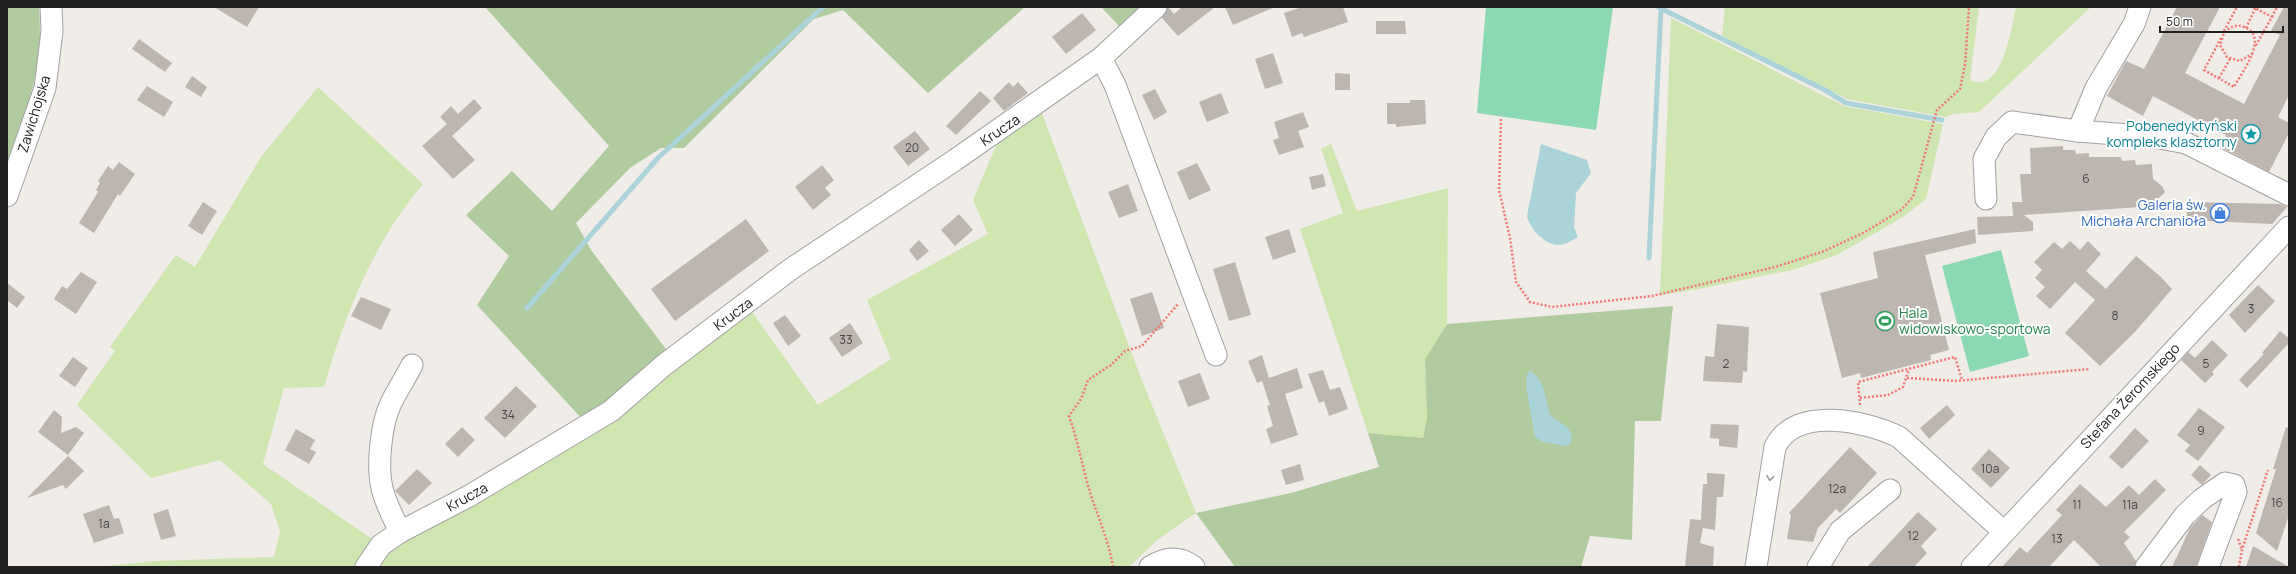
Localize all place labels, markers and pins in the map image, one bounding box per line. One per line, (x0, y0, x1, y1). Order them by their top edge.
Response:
place label: Pobenedyktyński kompleks klasztorny (2107, 116, 2238, 151)
place icon: Pobenedyktyński kompleks klasztorny (2240, 123, 2262, 145)
place label: Galeria św. Michała Archanioła (2081, 195, 2206, 230)
shop icon: Galeria św. Michała Archanioła (2209, 202, 2231, 224)
place label: Hala widowiskowo-sportowa (1899, 303, 2051, 338)
sports icon: Hala widowiskowo-sportowa (1874, 310, 1896, 332)

